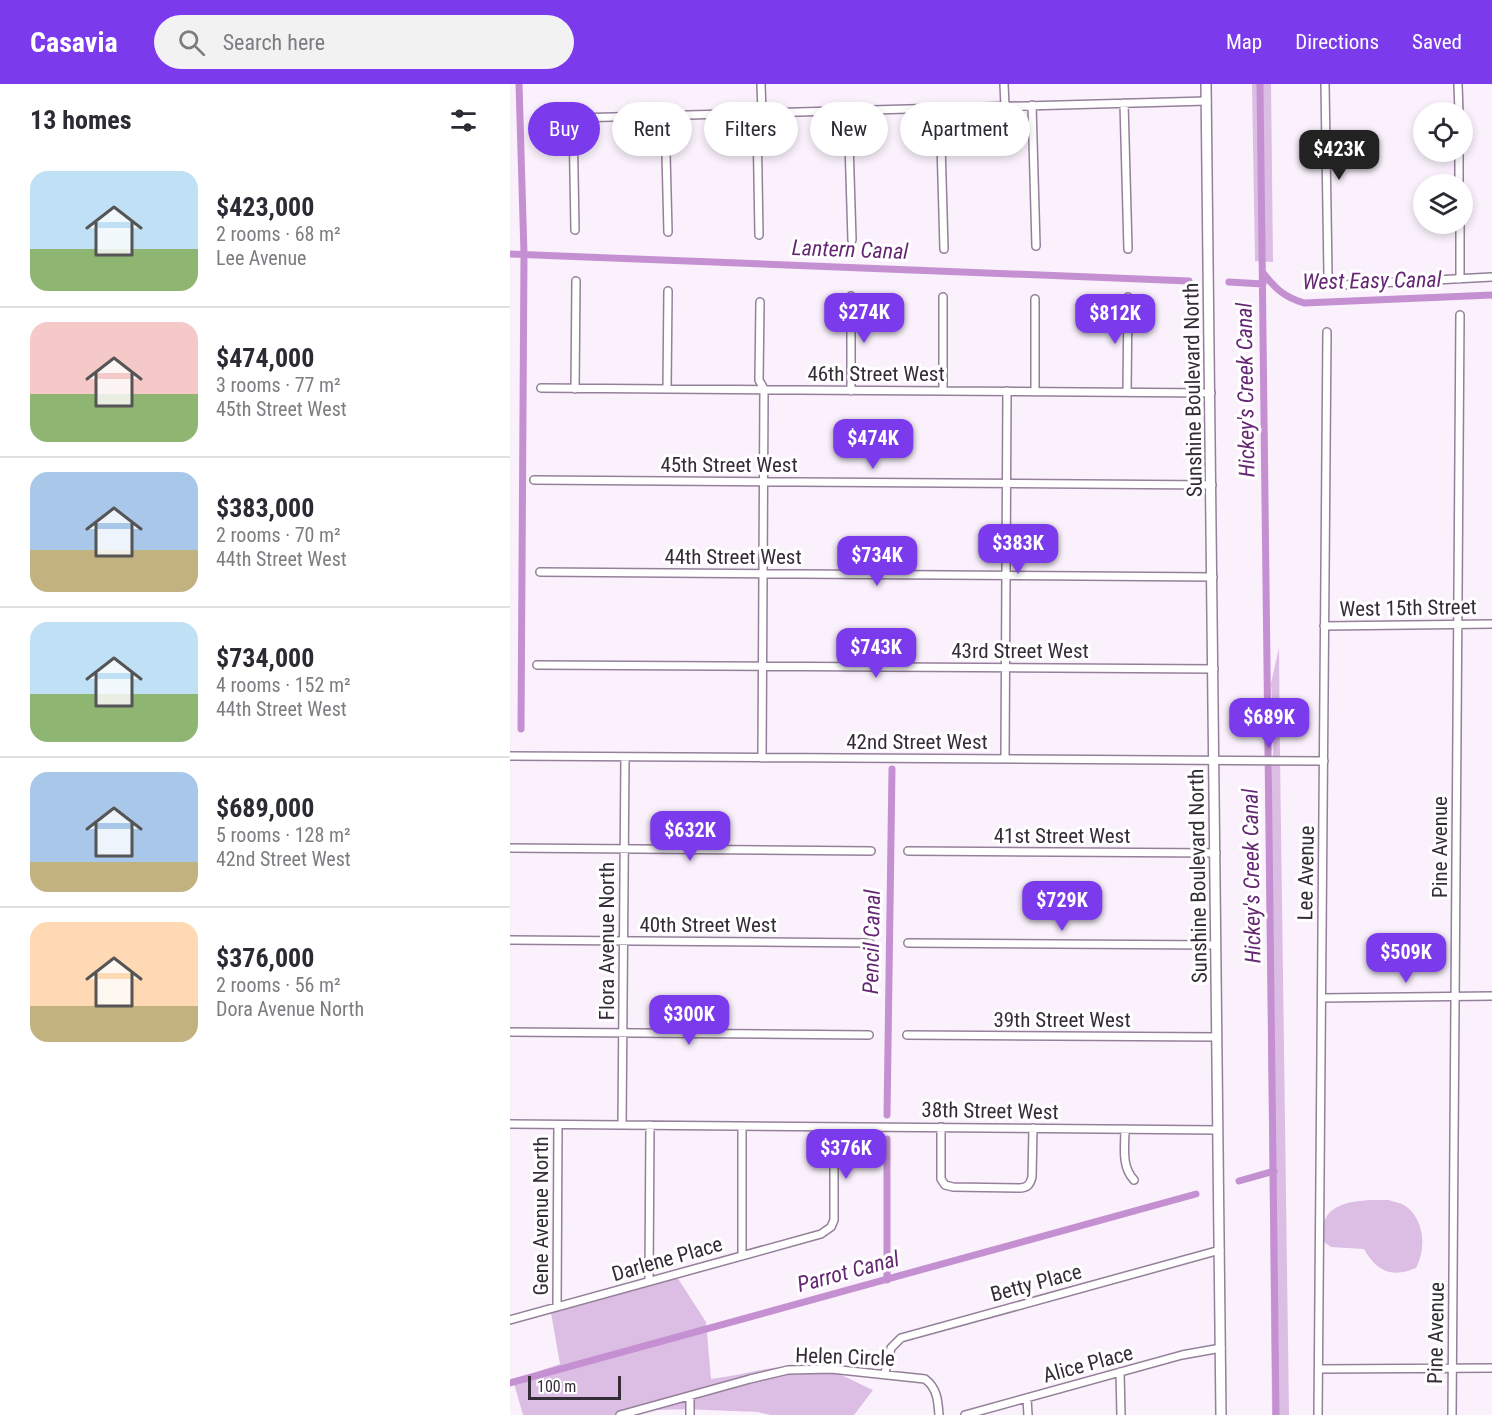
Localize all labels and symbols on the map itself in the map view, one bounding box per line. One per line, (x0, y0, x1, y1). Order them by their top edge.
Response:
pin: $423K (1297, 130, 1381, 181)
water label: Lantern Canal (791, 235, 910, 264)
water label: West Easy Canal (1302, 267, 1443, 294)
street label: Sunshine Boulevard North (1179, 283, 1207, 497)
pin: $274K (822, 293, 906, 344)
pin: $812K (1073, 294, 1157, 345)
water label: Hickey's Creek Canal (1231, 301, 1260, 478)
street label: 46th Street West (807, 362, 945, 386)
pin: $474K (831, 419, 915, 470)
street label: 45th Street West (660, 453, 798, 477)
pin: $383K (976, 524, 1060, 575)
pin: $734K (835, 536, 919, 587)
street label: 44th Street West (664, 545, 802, 569)
street label: West 15th Street (1339, 595, 1477, 621)
pin: $743K (834, 628, 918, 679)
street label: 43rd Street West (951, 639, 1089, 663)
pin: $689K (1227, 698, 1311, 749)
street label: 42nd Street West (846, 730, 988, 754)
street label: Sunshine Boulevard North (1184, 769, 1212, 983)
water label: Hickey's Creek Canal (1237, 787, 1266, 964)
street label: Pine Avenue (1428, 796, 1452, 898)
pin: $632K (648, 811, 732, 862)
street label: 41st Street West (994, 824, 1130, 848)
street label: Lee Avenue (1293, 825, 1319, 921)
street label: Flora Avenue North (595, 862, 619, 1020)
pin: $729K (1020, 881, 1104, 932)
water label: Pencil Canal (858, 888, 885, 994)
street label: 40th Street West (639, 913, 777, 937)
pin: $509K (1364, 933, 1448, 984)
pin: $300K (647, 995, 731, 1046)
street label: 39th Street West (993, 1008, 1131, 1032)
street label: 38th Street West (921, 1098, 1059, 1124)
pin: $376K (804, 1129, 888, 1180)
street label: Gene Avenue North (529, 1136, 553, 1296)
street label: Darlene Place (609, 1232, 725, 1286)
water label: Parrot Canal (794, 1246, 903, 1297)
street label: Betty Place (988, 1259, 1084, 1307)
street label: Pine Avenue (1423, 1282, 1449, 1384)
street label: Alice Place (1040, 1340, 1136, 1388)
street label: Helen Circle (795, 1343, 895, 1371)
scale bar (528, 1373, 621, 1400)

